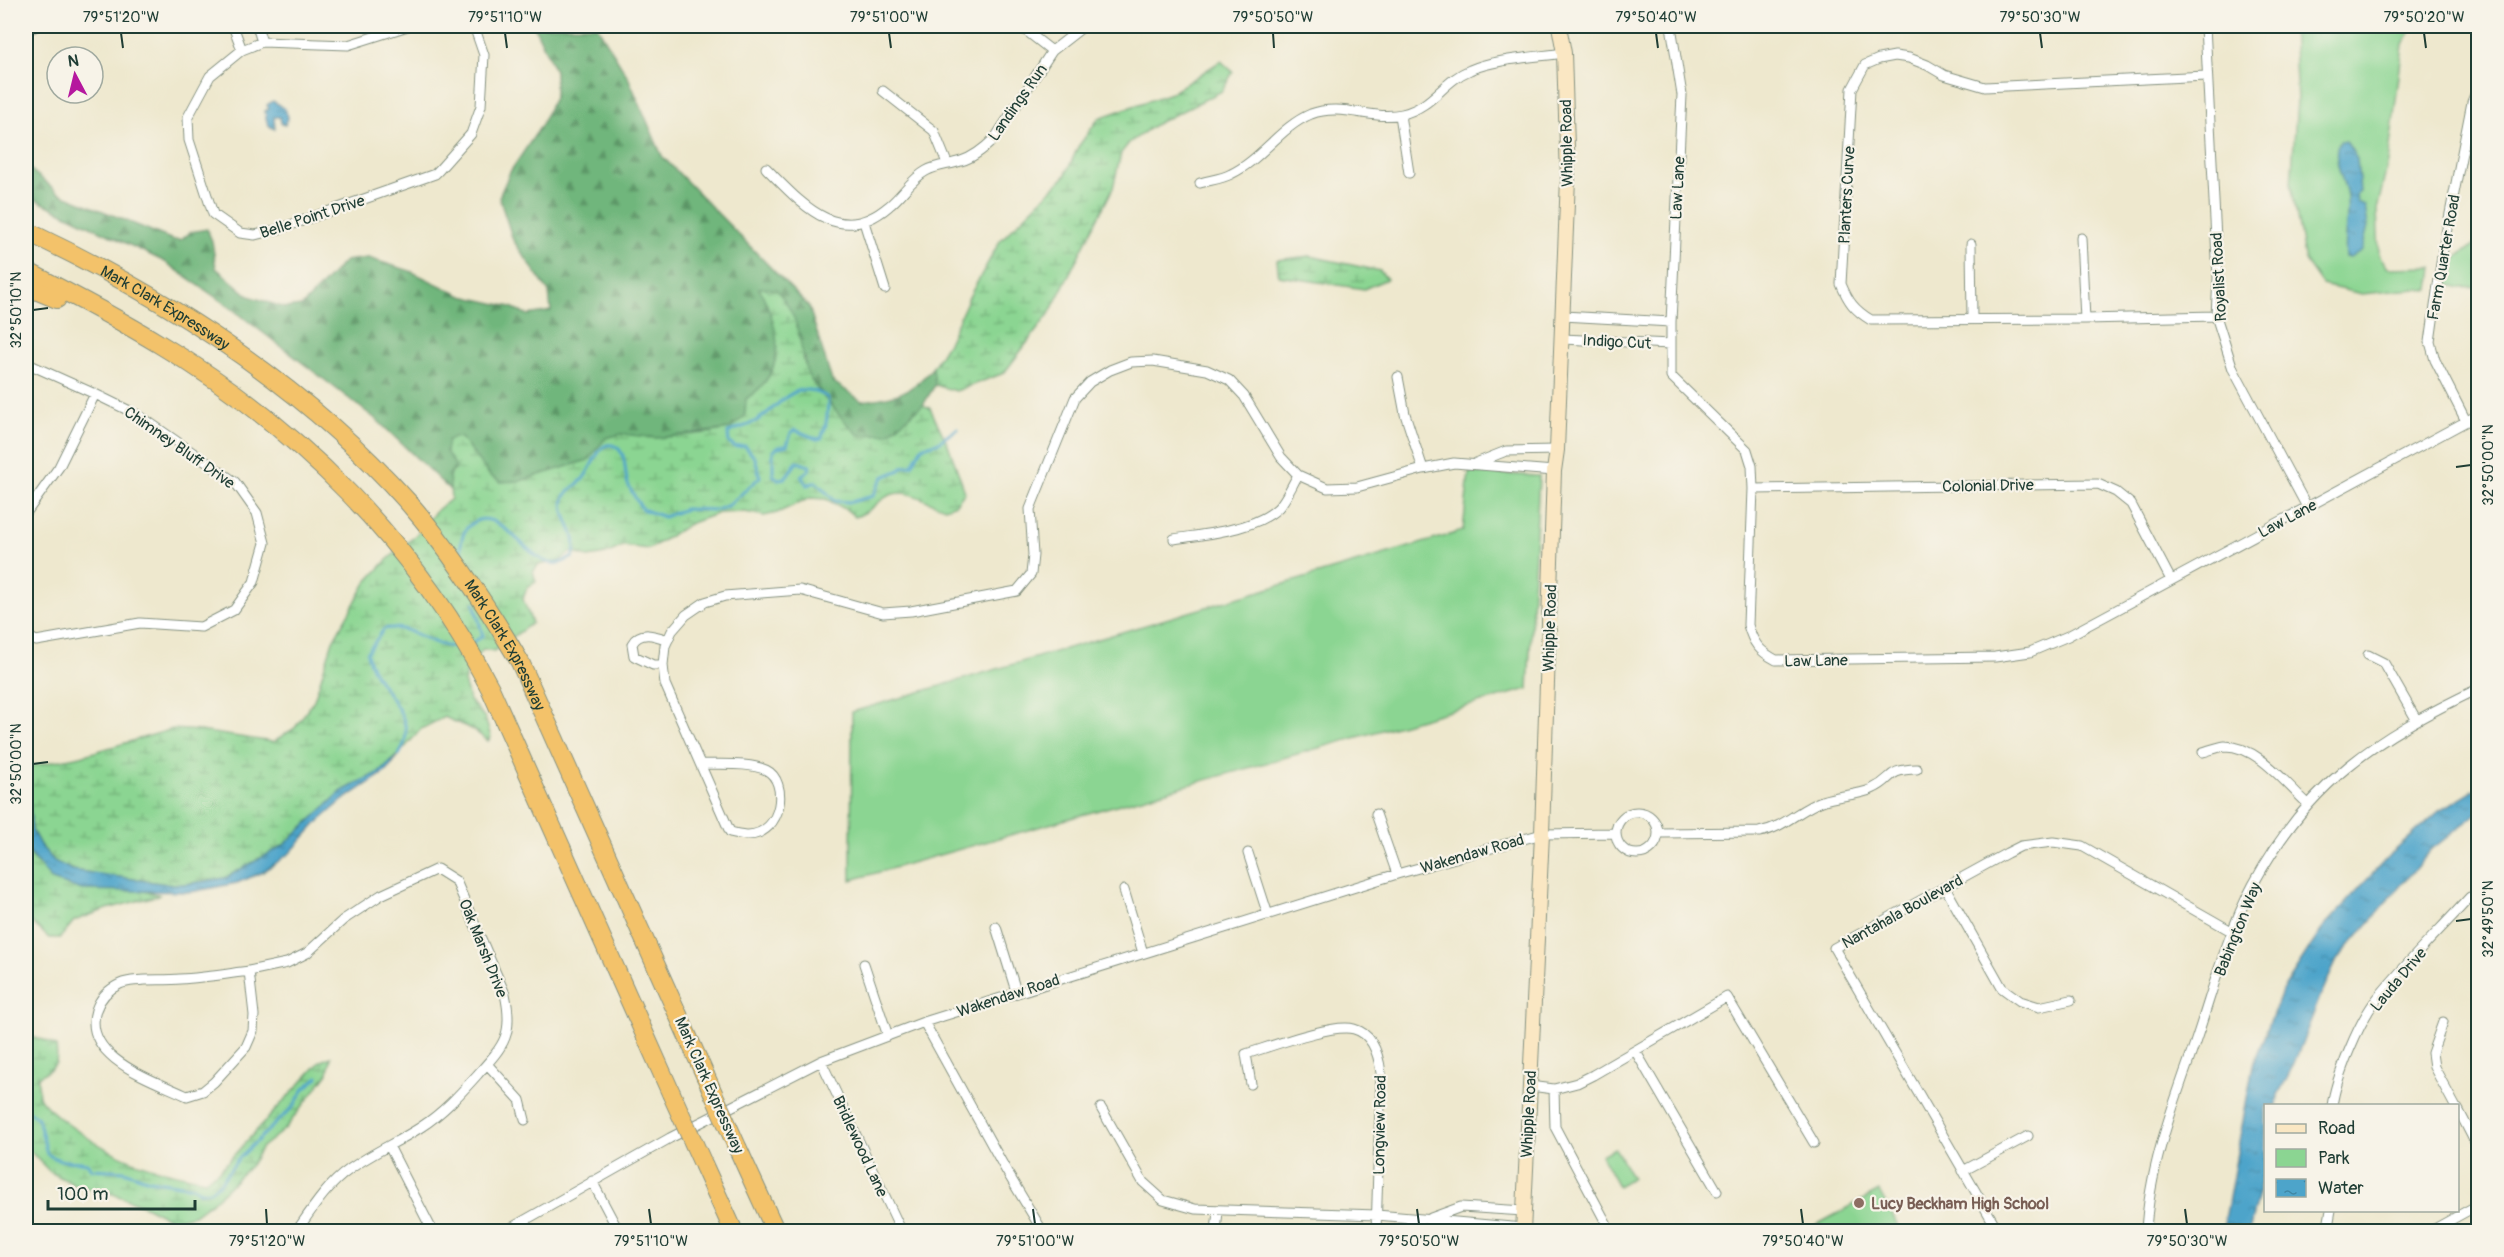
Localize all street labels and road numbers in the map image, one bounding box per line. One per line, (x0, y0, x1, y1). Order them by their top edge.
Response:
street label: Landings Run (984, 60, 1052, 145)
street label: Whipple Road (1556, 99, 1578, 187)
street label: Planters Curve (1834, 146, 1860, 244)
street label: Law Lane (1666, 156, 1690, 220)
street label: Belle Point Drive (257, 191, 367, 243)
street label: Farm Quarter Road (2423, 193, 2465, 322)
street label: Royalist Road (2207, 232, 2231, 322)
street label: Mark Clark Expressway (97, 261, 234, 355)
street label: Indigo Cut (1582, 330, 1652, 354)
street label: Chimney Bluff Drive (120, 402, 239, 493)
street label: Colonial Drive (1942, 475, 2034, 497)
street label: Law Lane (2255, 495, 2320, 543)
street label: Mark Clark Expressway (460, 576, 549, 714)
street label: Whipple Road (1538, 584, 1562, 672)
street label: Law Lane (1784, 650, 1848, 672)
street label: Wakendaw Road (1418, 830, 1527, 878)
street label: Nantahala Boulevard (1838, 870, 1967, 953)
street label: Babington Way (2210, 879, 2266, 979)
street label: Oak Marsh Drive (454, 896, 512, 1001)
street label: Lauda Drive (2366, 944, 2431, 1016)
street label: Wakendaw Road (954, 970, 1062, 1022)
street label: Mark Clark Expressway (670, 1014, 748, 1157)
street label: Whipple Road (1517, 1070, 1541, 1158)
street label: Longview Road (1369, 1075, 1391, 1175)
street label: Bridlewood Lane (828, 1093, 892, 1200)

